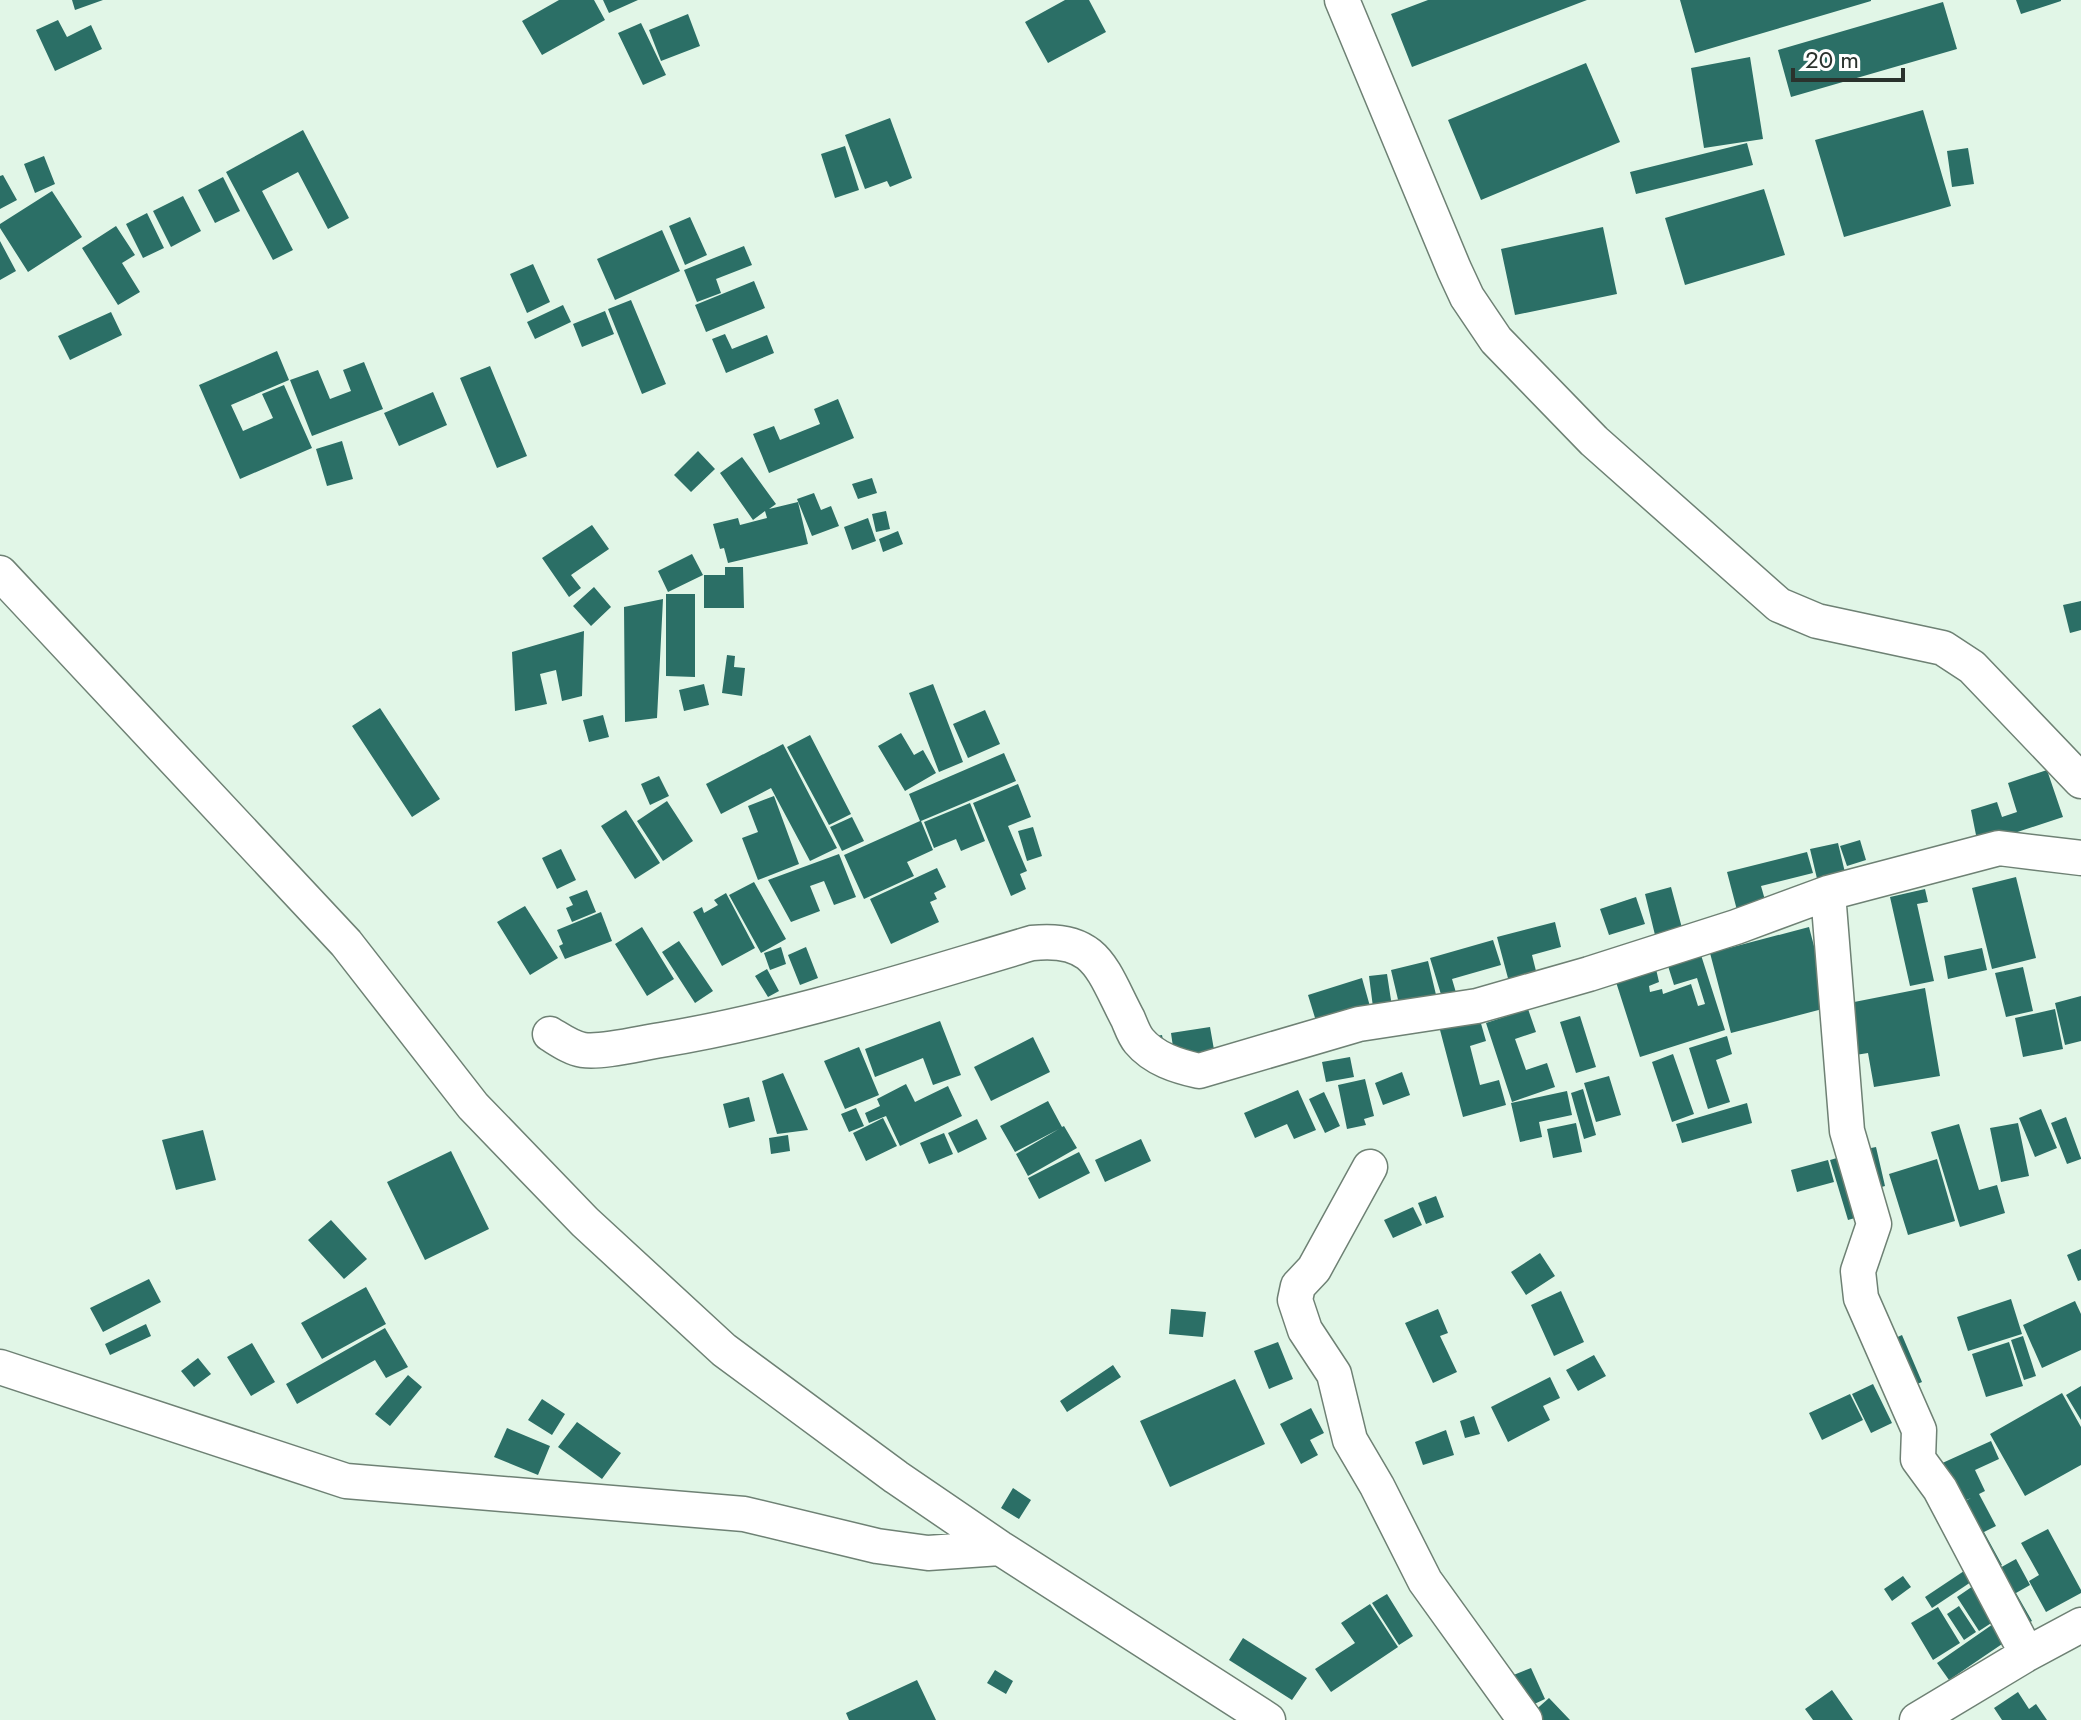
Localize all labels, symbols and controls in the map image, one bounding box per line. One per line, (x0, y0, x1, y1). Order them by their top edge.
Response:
scale bar (1793, 32, 1903, 82)
text: 20 m (1805, 42, 1859, 77)

